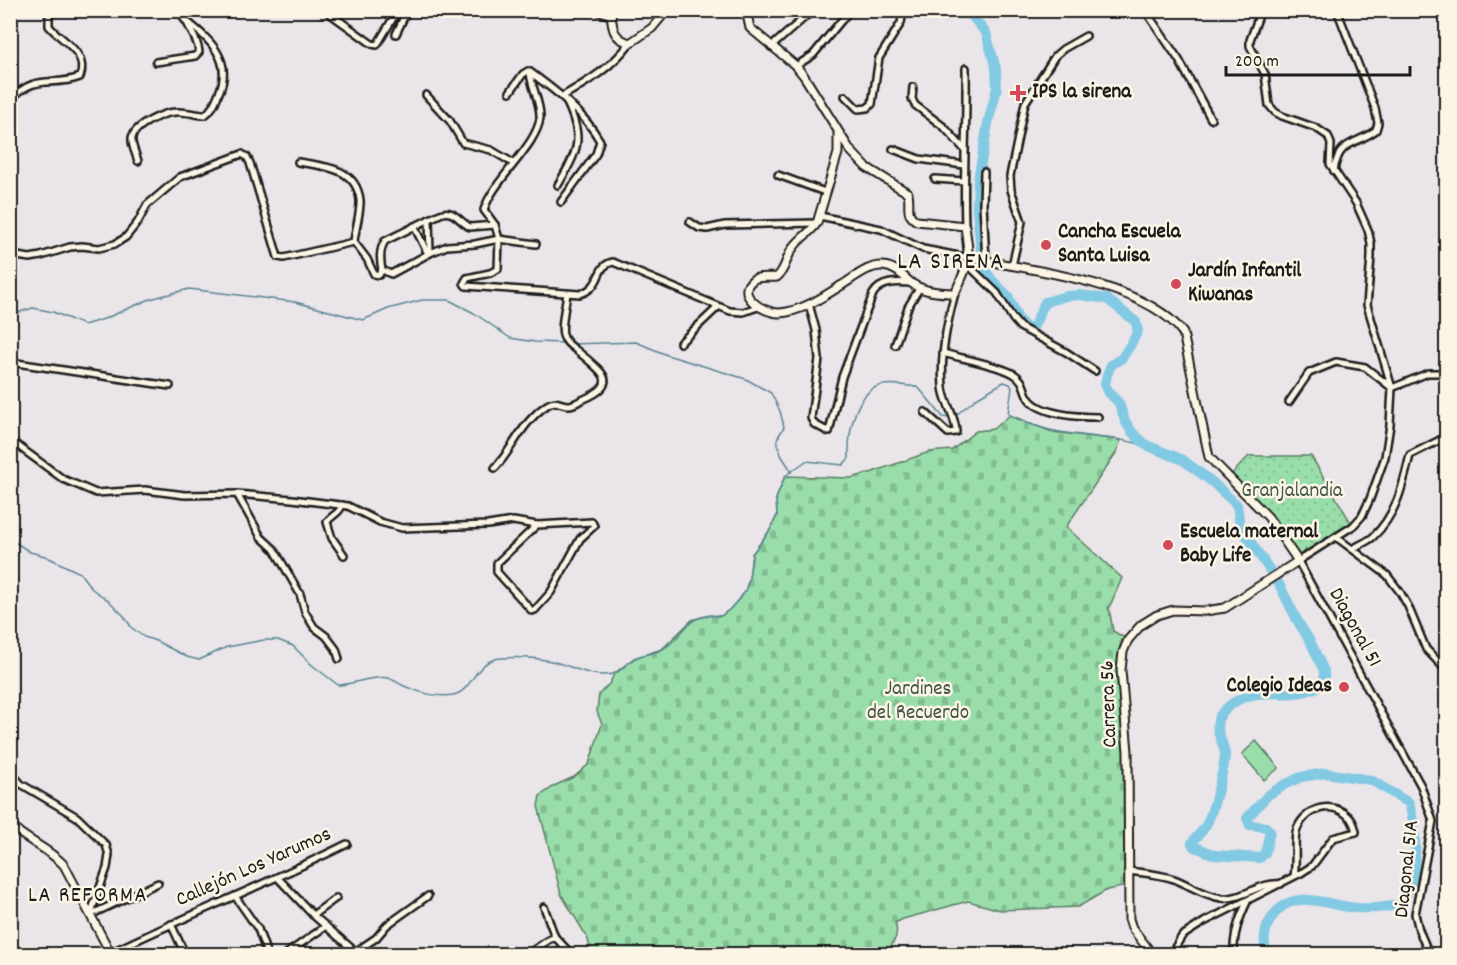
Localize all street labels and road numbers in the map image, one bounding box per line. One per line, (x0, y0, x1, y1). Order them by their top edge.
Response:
street label: Diagonal 51 (1320, 583, 1388, 673)
street label: Carrera 56 (1093, 660, 1127, 748)
street label: Diagonal 51A (1388, 819, 1428, 919)
street label: Callejón Los Yarumos (171, 820, 337, 916)

